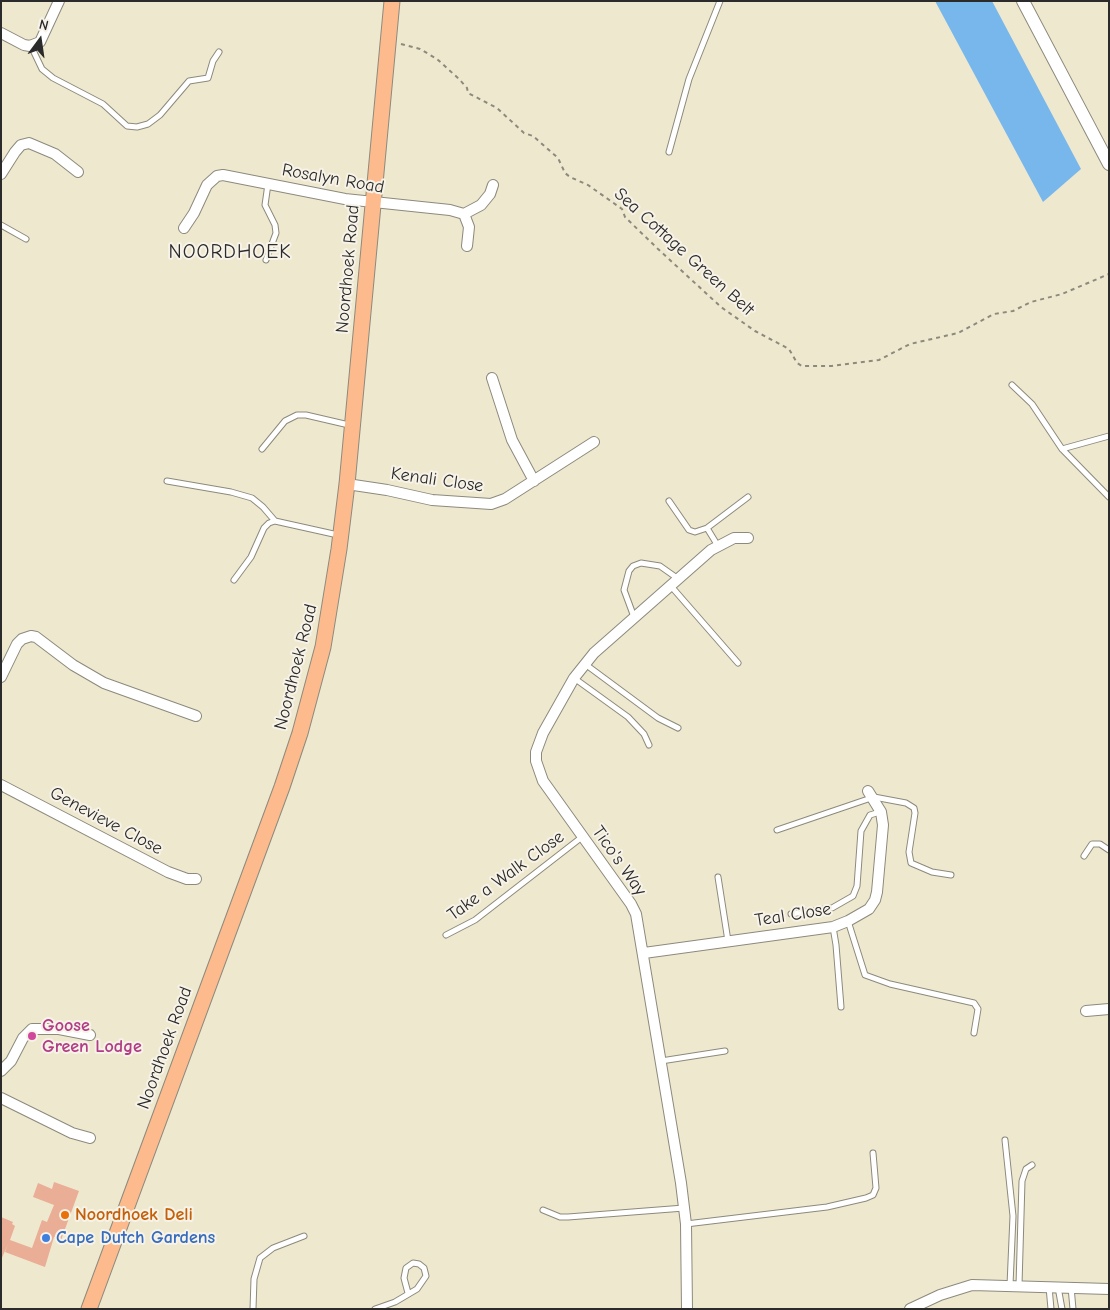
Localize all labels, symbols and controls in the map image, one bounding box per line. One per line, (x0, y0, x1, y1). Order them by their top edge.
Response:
north arrow (15, 15, 65, 65)
text: N (37, 16, 50, 34)
street label: Rosalyn Road (280, 159, 386, 199)
street label: Sea Cottage Green Belt (609, 183, 759, 321)
street label: Noordhoek Road (332, 204, 364, 334)
district label: NOORDHOEK (167, 240, 293, 264)
street label: Kenali Close (389, 463, 485, 497)
street label: Noordhoek Road (270, 602, 322, 732)
street label: Genevieve Close (46, 782, 166, 860)
street label: Tico's Way (587, 822, 651, 900)
street label: Take a Walk Close (443, 826, 569, 926)
street label: Teal Close (753, 898, 833, 932)
street label: Noordhoek Road (133, 984, 197, 1112)
place label: Goose Green Lodge (42, 1015, 142, 1058)
marker: Goose Green Lodge (26, 1030, 38, 1042)
place label: Noordhoek Deli (75, 1204, 193, 1226)
marker: Noordhoek Deli (59, 1209, 71, 1221)
place label: Cape Dutch Gardens (56, 1227, 215, 1249)
marker: Cape Dutch Gardens (40, 1232, 52, 1244)

